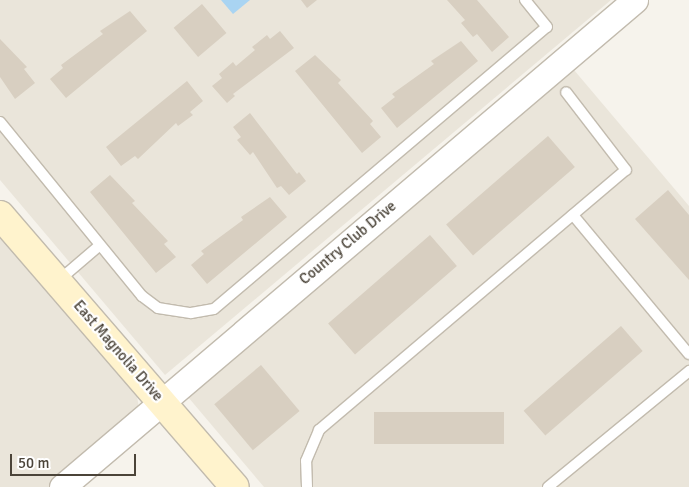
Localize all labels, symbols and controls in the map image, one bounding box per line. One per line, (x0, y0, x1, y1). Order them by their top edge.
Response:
street label: Country Club Drive (296, 197, 400, 289)
street label: East Magnolia Drive (69, 297, 167, 405)
scale bar (12, 444, 139, 476)
text: 50 m (18, 454, 49, 472)

